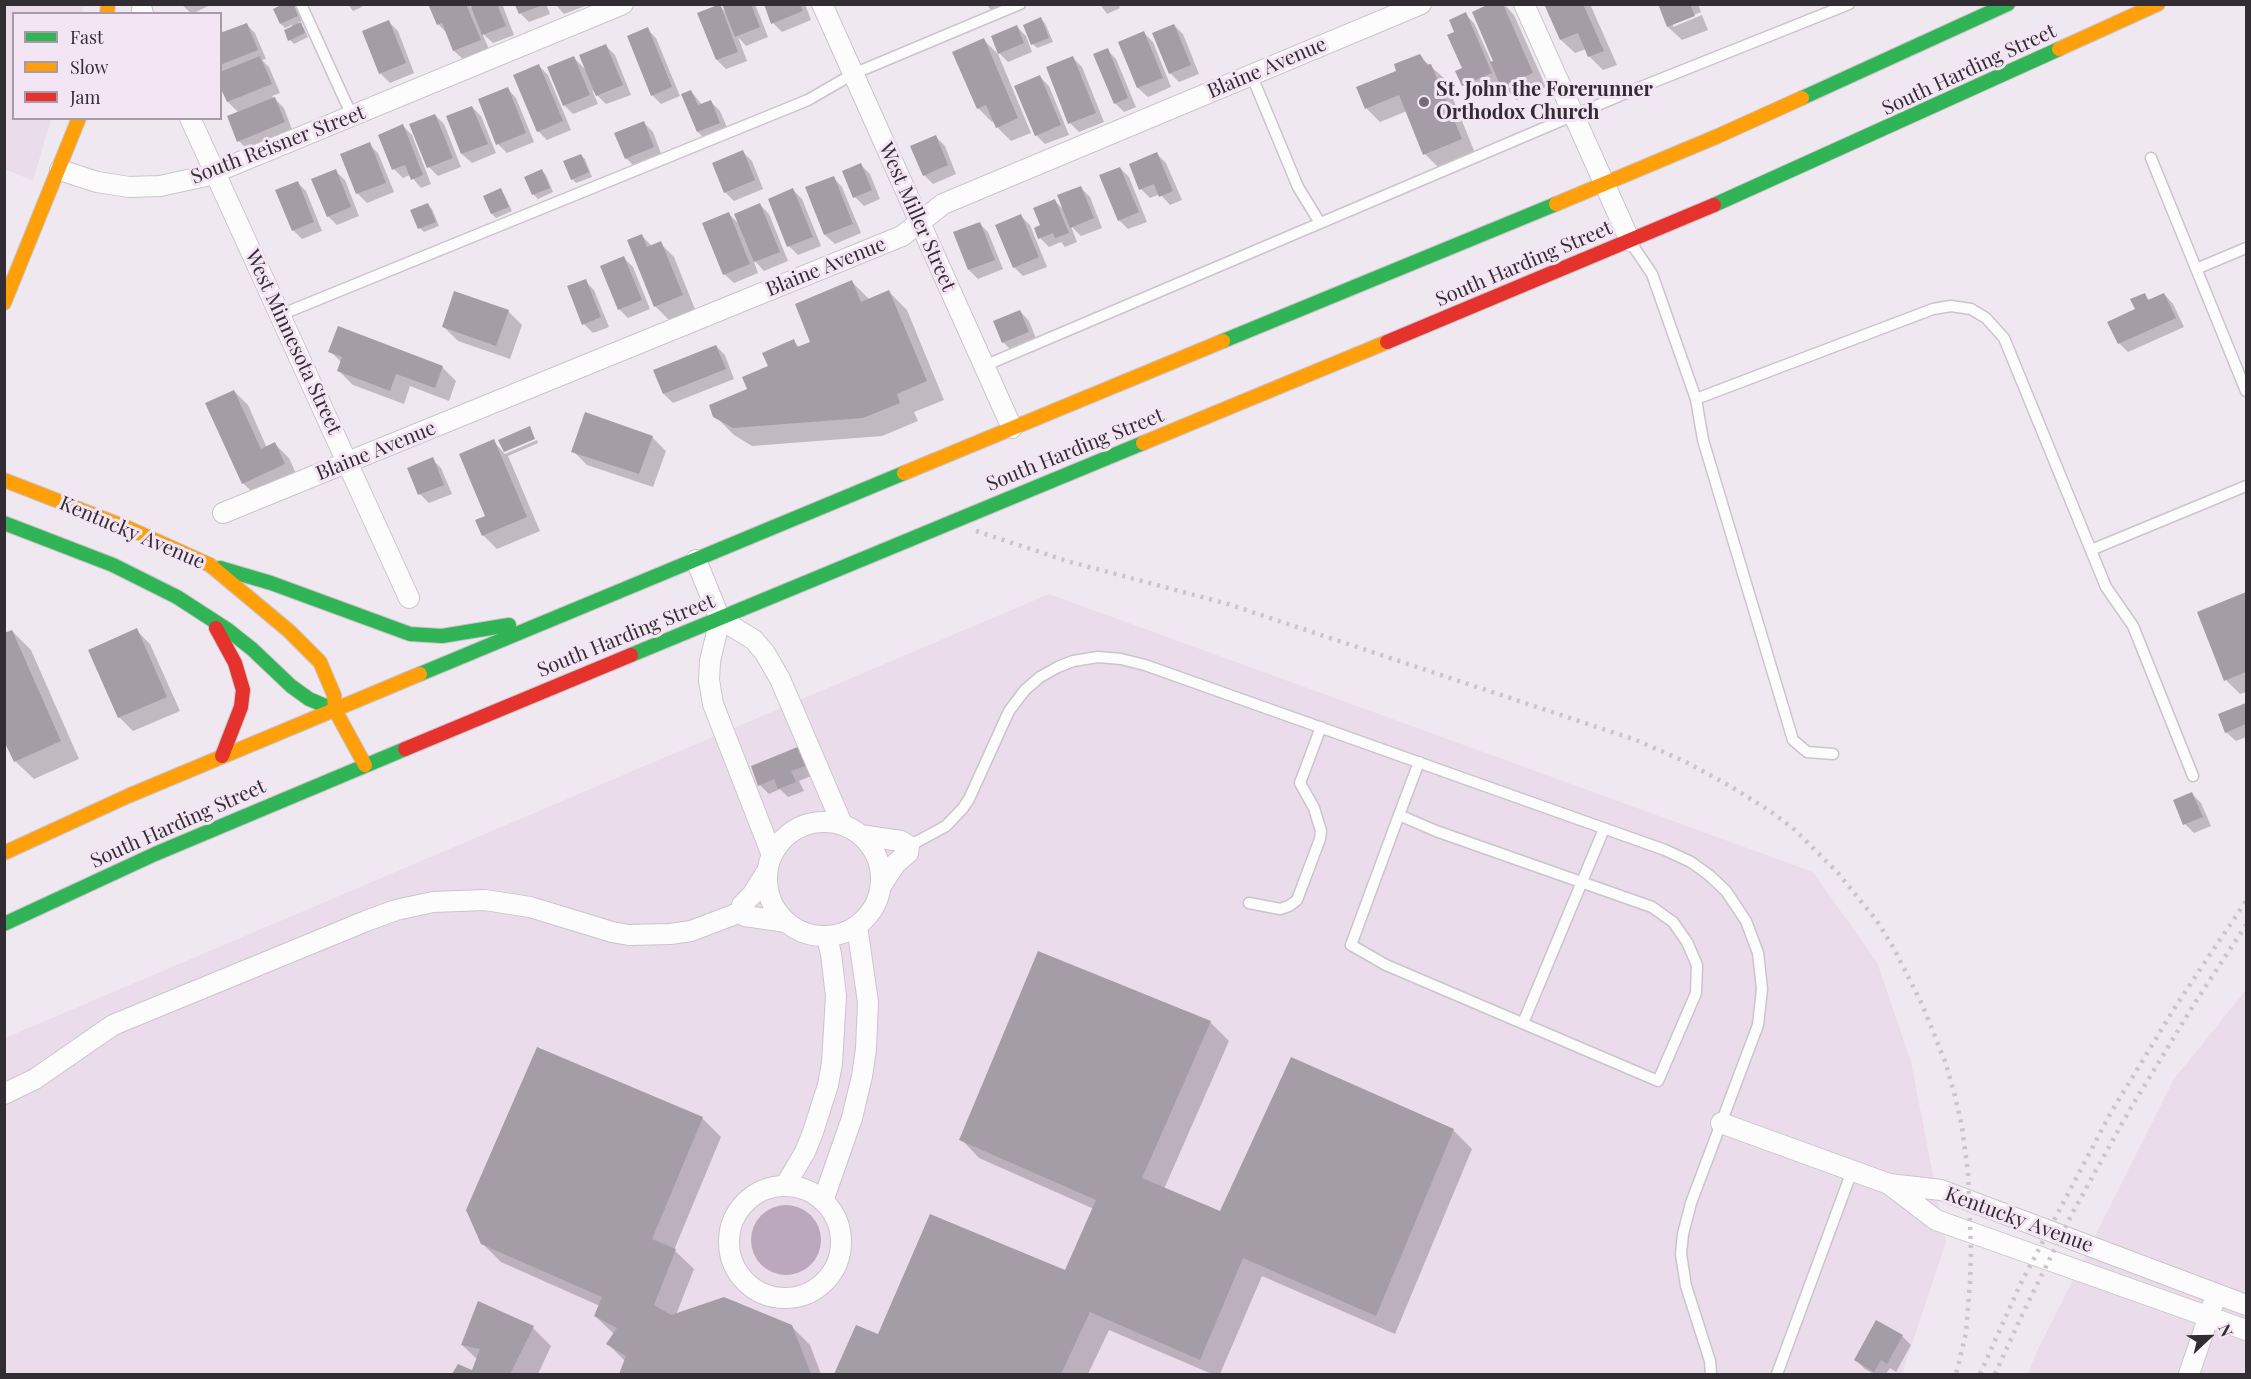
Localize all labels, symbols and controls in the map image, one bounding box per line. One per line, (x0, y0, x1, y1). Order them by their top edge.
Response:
legend (12, 12, 222, 120)
street label: South Harding Street (1878, 19, 2060, 121)
text: Fast (70, 25, 103, 49)
street label: Blaine Avenue (1204, 32, 1330, 104)
text: Slow (70, 55, 108, 79)
place label: St. John the Forerunner Orthodox Church (1436, 78, 1653, 125)
text: Jam (70, 85, 100, 109)
marker: St. John the Forerunner Orthodox Church (1417, 95, 1431, 109)
street label: South Reisner Street (187, 101, 369, 189)
street label: West Miller Street (873, 139, 961, 295)
street label: South Harding Street (1432, 216, 1616, 312)
street label: Blaine Avenue (763, 232, 889, 302)
street label: West Minnesota Street (240, 246, 346, 438)
street label: South Harding Street (983, 403, 1167, 497)
street label: Blaine Avenue (313, 416, 439, 486)
street label: Kentucky Avenue (56, 492, 208, 574)
street label: South Harding Street (534, 589, 718, 683)
street label: South Harding Street (87, 775, 269, 873)
street label: Kentucky Avenue (1942, 1182, 2096, 1258)
north arrow (2179, 1307, 2239, 1367)
text: N (2214, 1321, 2238, 1339)

